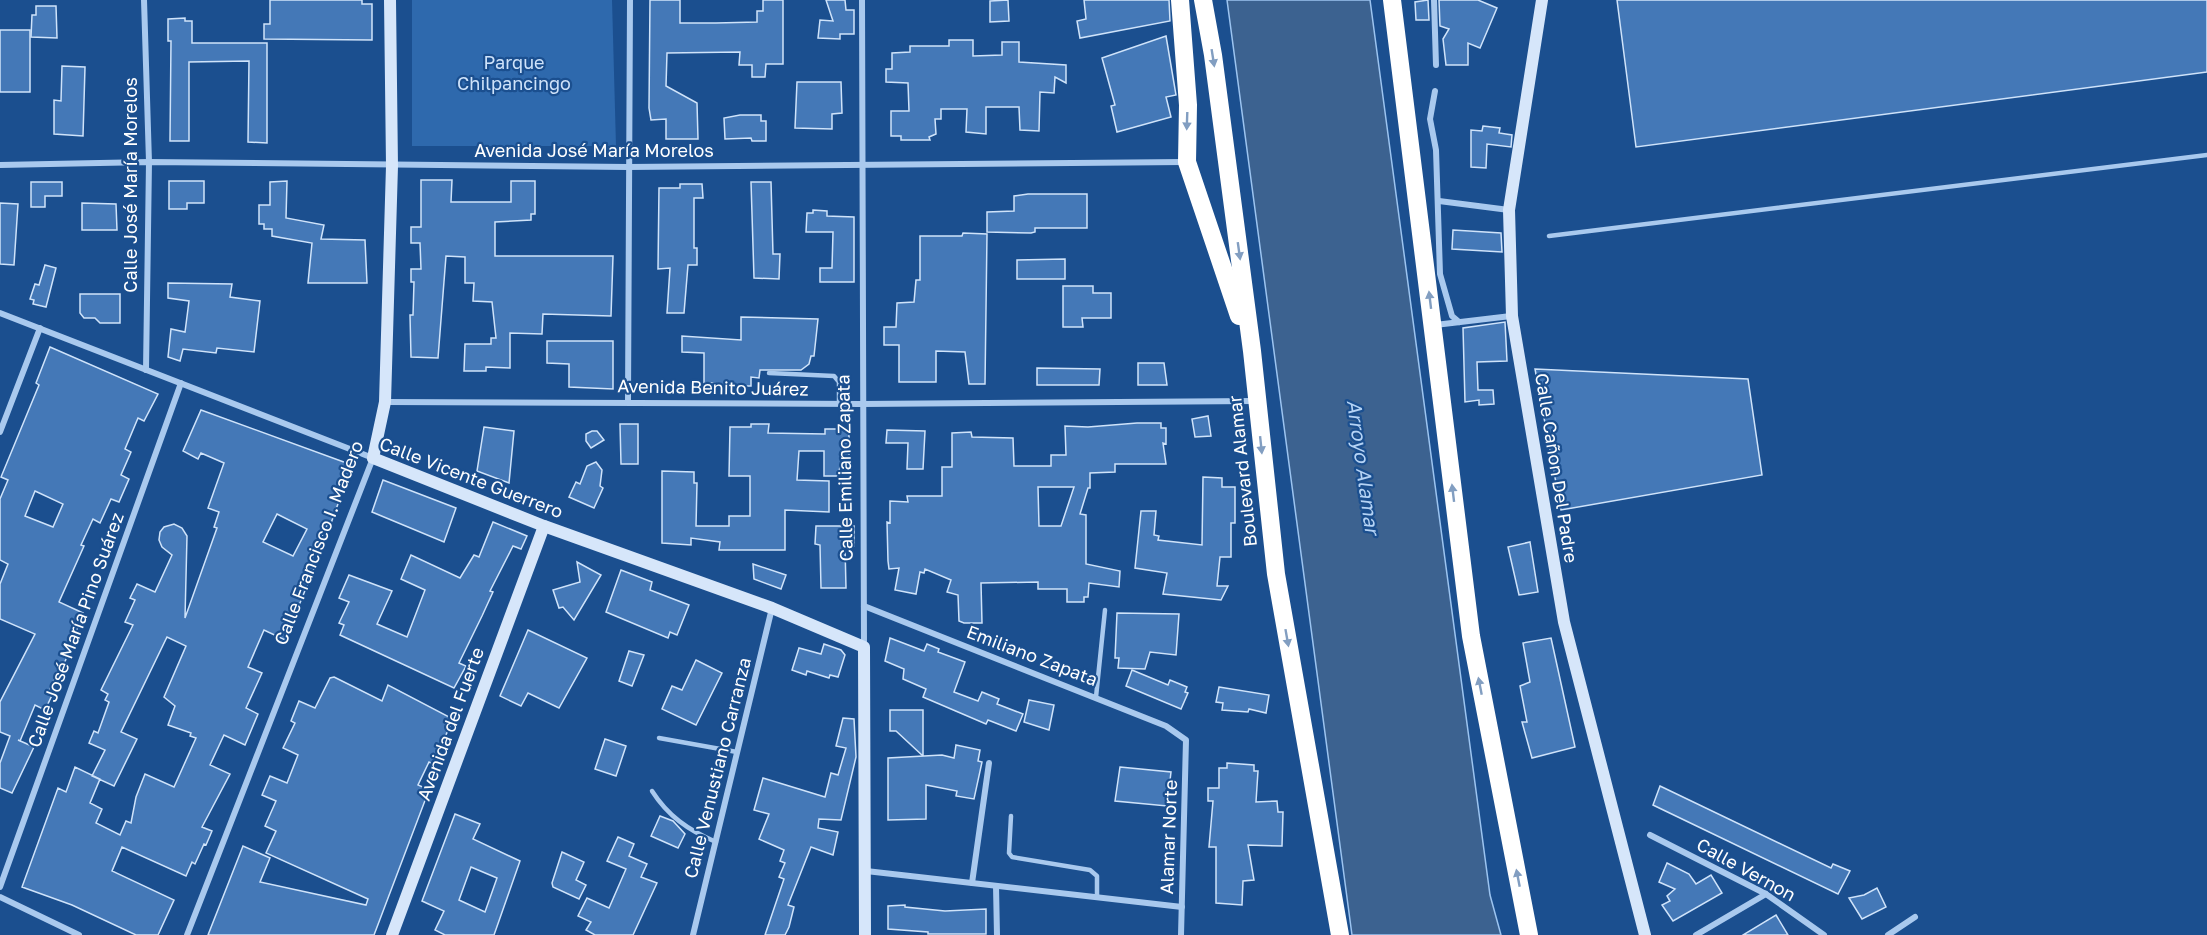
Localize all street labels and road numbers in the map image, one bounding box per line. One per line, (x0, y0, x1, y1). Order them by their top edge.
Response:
street label: Calle José María Morelos (119, 77, 141, 293)
street label: Avenida José María Morelos (474, 139, 714, 161)
street label: Calle Cañon Del Padre (1531, 371, 1583, 564)
street label: Avenida Benito Juárez (617, 374, 809, 400)
street label: Calle Emiliano Zapata (831, 374, 857, 562)
street label: Boulevard Alamar (1223, 394, 1261, 548)
street label: Calle Vicente Guerrero (376, 432, 566, 522)
street label: Calle Francisco I. Madero (269, 437, 367, 648)
street label: Calle José María Pino Suárez (22, 509, 128, 750)
street label: Emiliano Zapata (964, 620, 1101, 690)
street label: Avenida del Fuerte (412, 644, 488, 803)
street label: Calle Venustiano Carranza (679, 655, 755, 881)
street label: Alamar Norte (1155, 779, 1181, 895)
street label: Calle Vernon (1693, 833, 1800, 905)

